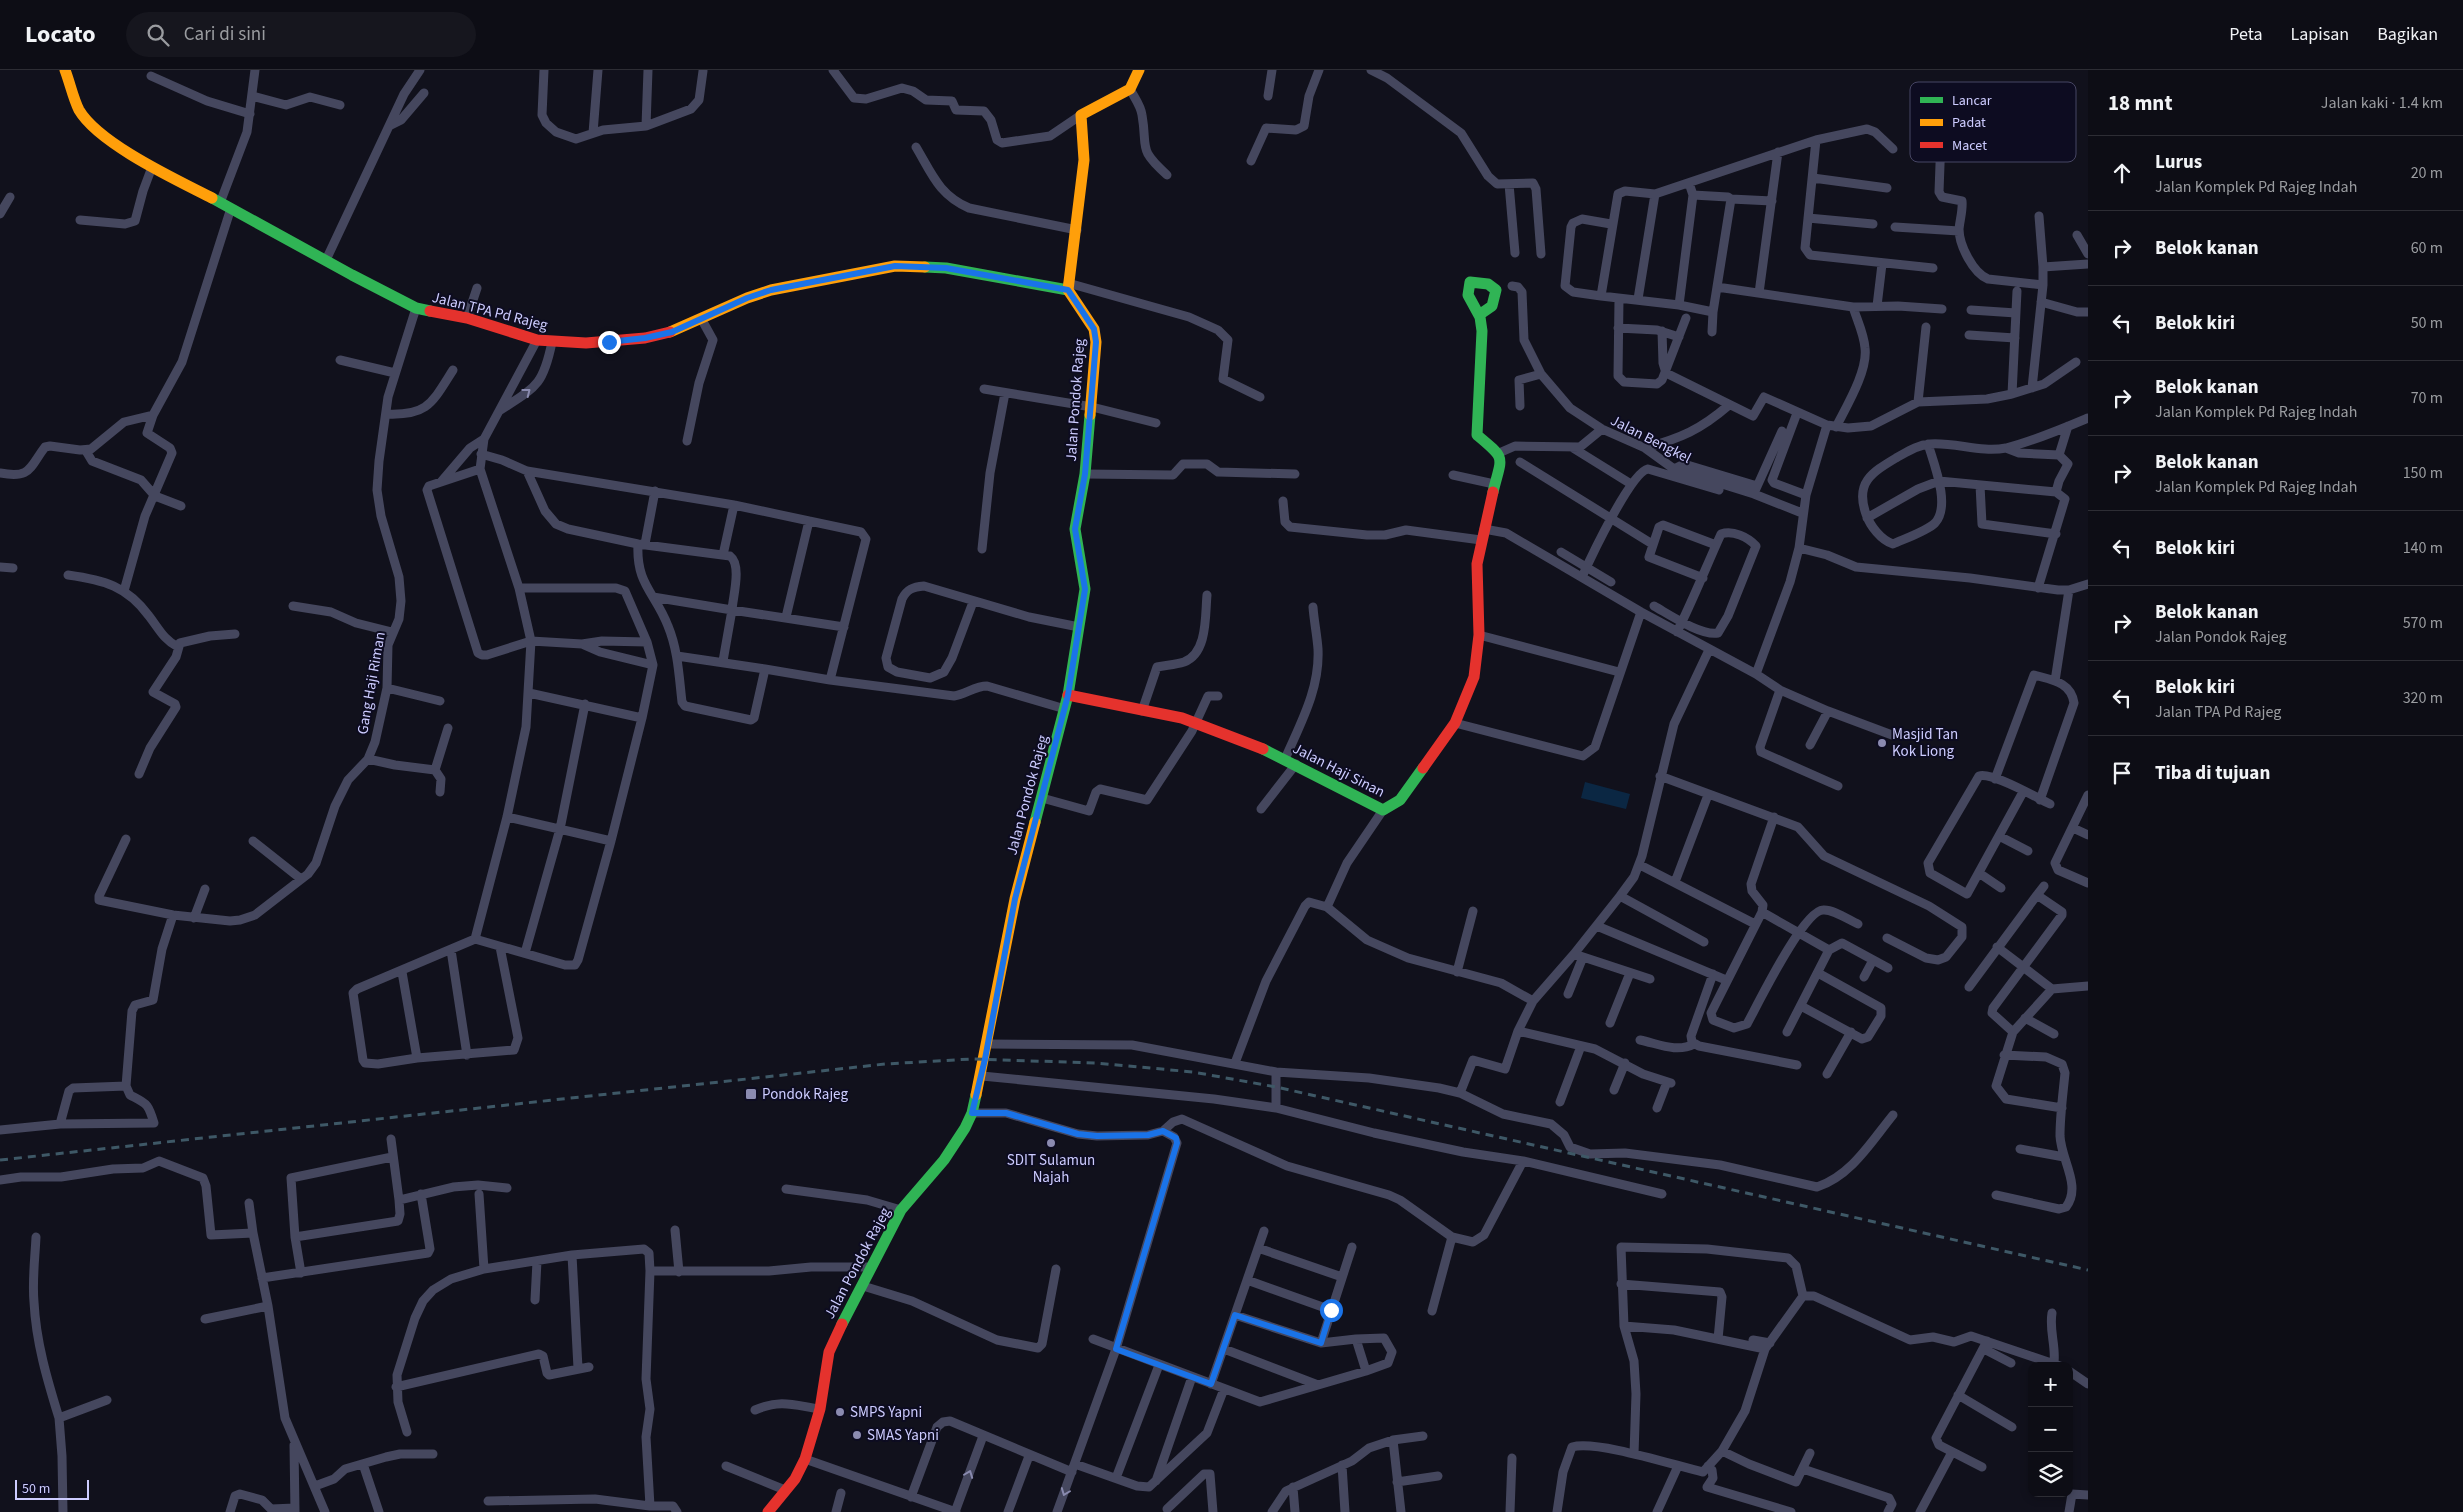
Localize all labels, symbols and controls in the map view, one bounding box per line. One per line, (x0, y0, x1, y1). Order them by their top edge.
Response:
search box (126, 12, 476, 57)
text: Locato (25, 17, 96, 52)
icon: search (144, 21, 172, 49)
text: Cari di sini (184, 21, 266, 48)
text: Peta (2229, 22, 2262, 47)
text: Lapisan (2290, 22, 2349, 47)
text: Bagikan (2377, 22, 2438, 47)
legend (1910, 82, 2076, 162)
text: 18 mnt (2108, 88, 2172, 118)
text: Lancar (1952, 91, 1992, 111)
text: Jalan kaki · 1.4 km (2321, 92, 2443, 114)
text: Padat (1952, 113, 1986, 133)
text: Macet (1952, 136, 1987, 156)
text: Lurus (2155, 149, 2202, 176)
icon: ahead (2108, 159, 2136, 187)
text: 20 m (2411, 162, 2443, 184)
text: Jalan Komplek Pd Rajeg Indah (2155, 176, 2357, 198)
icon: right (2108, 234, 2136, 262)
text: Belok kanan (2155, 235, 2259, 262)
text: 60 m (2411, 237, 2443, 259)
street label: Jalan TPA Pd Rajeg (430, 287, 550, 336)
icon: left (2108, 309, 2136, 337)
text: Belok kiri (2155, 310, 2235, 337)
text: 50 m (2411, 312, 2443, 334)
route end (598, 331, 621, 354)
street label: Jalan Pondok Rajeg (1061, 337, 1090, 462)
text: Belok kanan (2155, 374, 2259, 401)
icon: right (2108, 384, 2136, 412)
text: 70 m (2411, 387, 2443, 409)
one-way arrow (521, 389, 530, 398)
text: Jalan Komplek Pd Rajeg Indah (2155, 401, 2357, 423)
street label: Jalan Bengkel (1607, 410, 1695, 469)
text: Belok kanan (2155, 449, 2259, 476)
icon: right (2108, 459, 2136, 487)
text: 150 m (2403, 462, 2443, 484)
text: Jalan Komplek Pd Rajeg Indah (2155, 476, 2357, 498)
icon: left (2108, 534, 2136, 562)
text: Belok kiri (2155, 535, 2235, 562)
text: 140 m (2403, 537, 2443, 559)
text: Belok kanan (2155, 599, 2259, 626)
icon: right (2108, 609, 2136, 637)
text: 570 m (2403, 612, 2443, 634)
text: Jalan Pondok Rajeg (2155, 626, 2287, 648)
street label: Gang Haji Riman (352, 630, 391, 736)
text: Belok kiri (2155, 674, 2235, 701)
icon: left (2108, 684, 2136, 712)
text: 320 m (2403, 687, 2443, 709)
text: Jalan TPA Pd Rajeg (2155, 701, 2281, 723)
place label: Masjid Tan Kok Liong (1892, 724, 1958, 762)
street label: Jalan Pondok Rajeg (1001, 732, 1054, 857)
marker: Masjid Tan Kok Liong (1876, 737, 1888, 749)
street label: Jalan Haji Sinan (1289, 738, 1388, 803)
icon: arrive (2108, 759, 2136, 787)
text: Tiba di tujuan (2155, 760, 2270, 787)
place label: Pondok Rajeg (762, 1084, 848, 1105)
marker: Pondok Rajeg (744, 1087, 758, 1101)
marker: SDIT Sulamun Najah (1045, 1137, 1057, 1149)
place label: SDIT Sulamun Najah (1007, 1150, 1095, 1188)
street label: Jalan Pondok Rajeg (819, 1203, 896, 1323)
route start (1320, 1299, 1343, 1322)
map controls (2028, 1362, 2073, 1497)
button: + (2028, 1362, 2073, 1407)
place label: SMPS Yapni (850, 1402, 922, 1423)
marker: SMPS Yapni (834, 1406, 846, 1418)
button: − (2028, 1407, 2073, 1452)
place label: SMAS Yapni (867, 1425, 939, 1446)
marker: SMAS Yapni (851, 1429, 863, 1441)
button: layers (2028, 1452, 2073, 1497)
one-way arrow (963, 1470, 973, 1479)
scale bar (15, 1477, 89, 1500)
text: 50 m (22, 1479, 50, 1499)
one-way arrow (1061, 1487, 1071, 1496)

